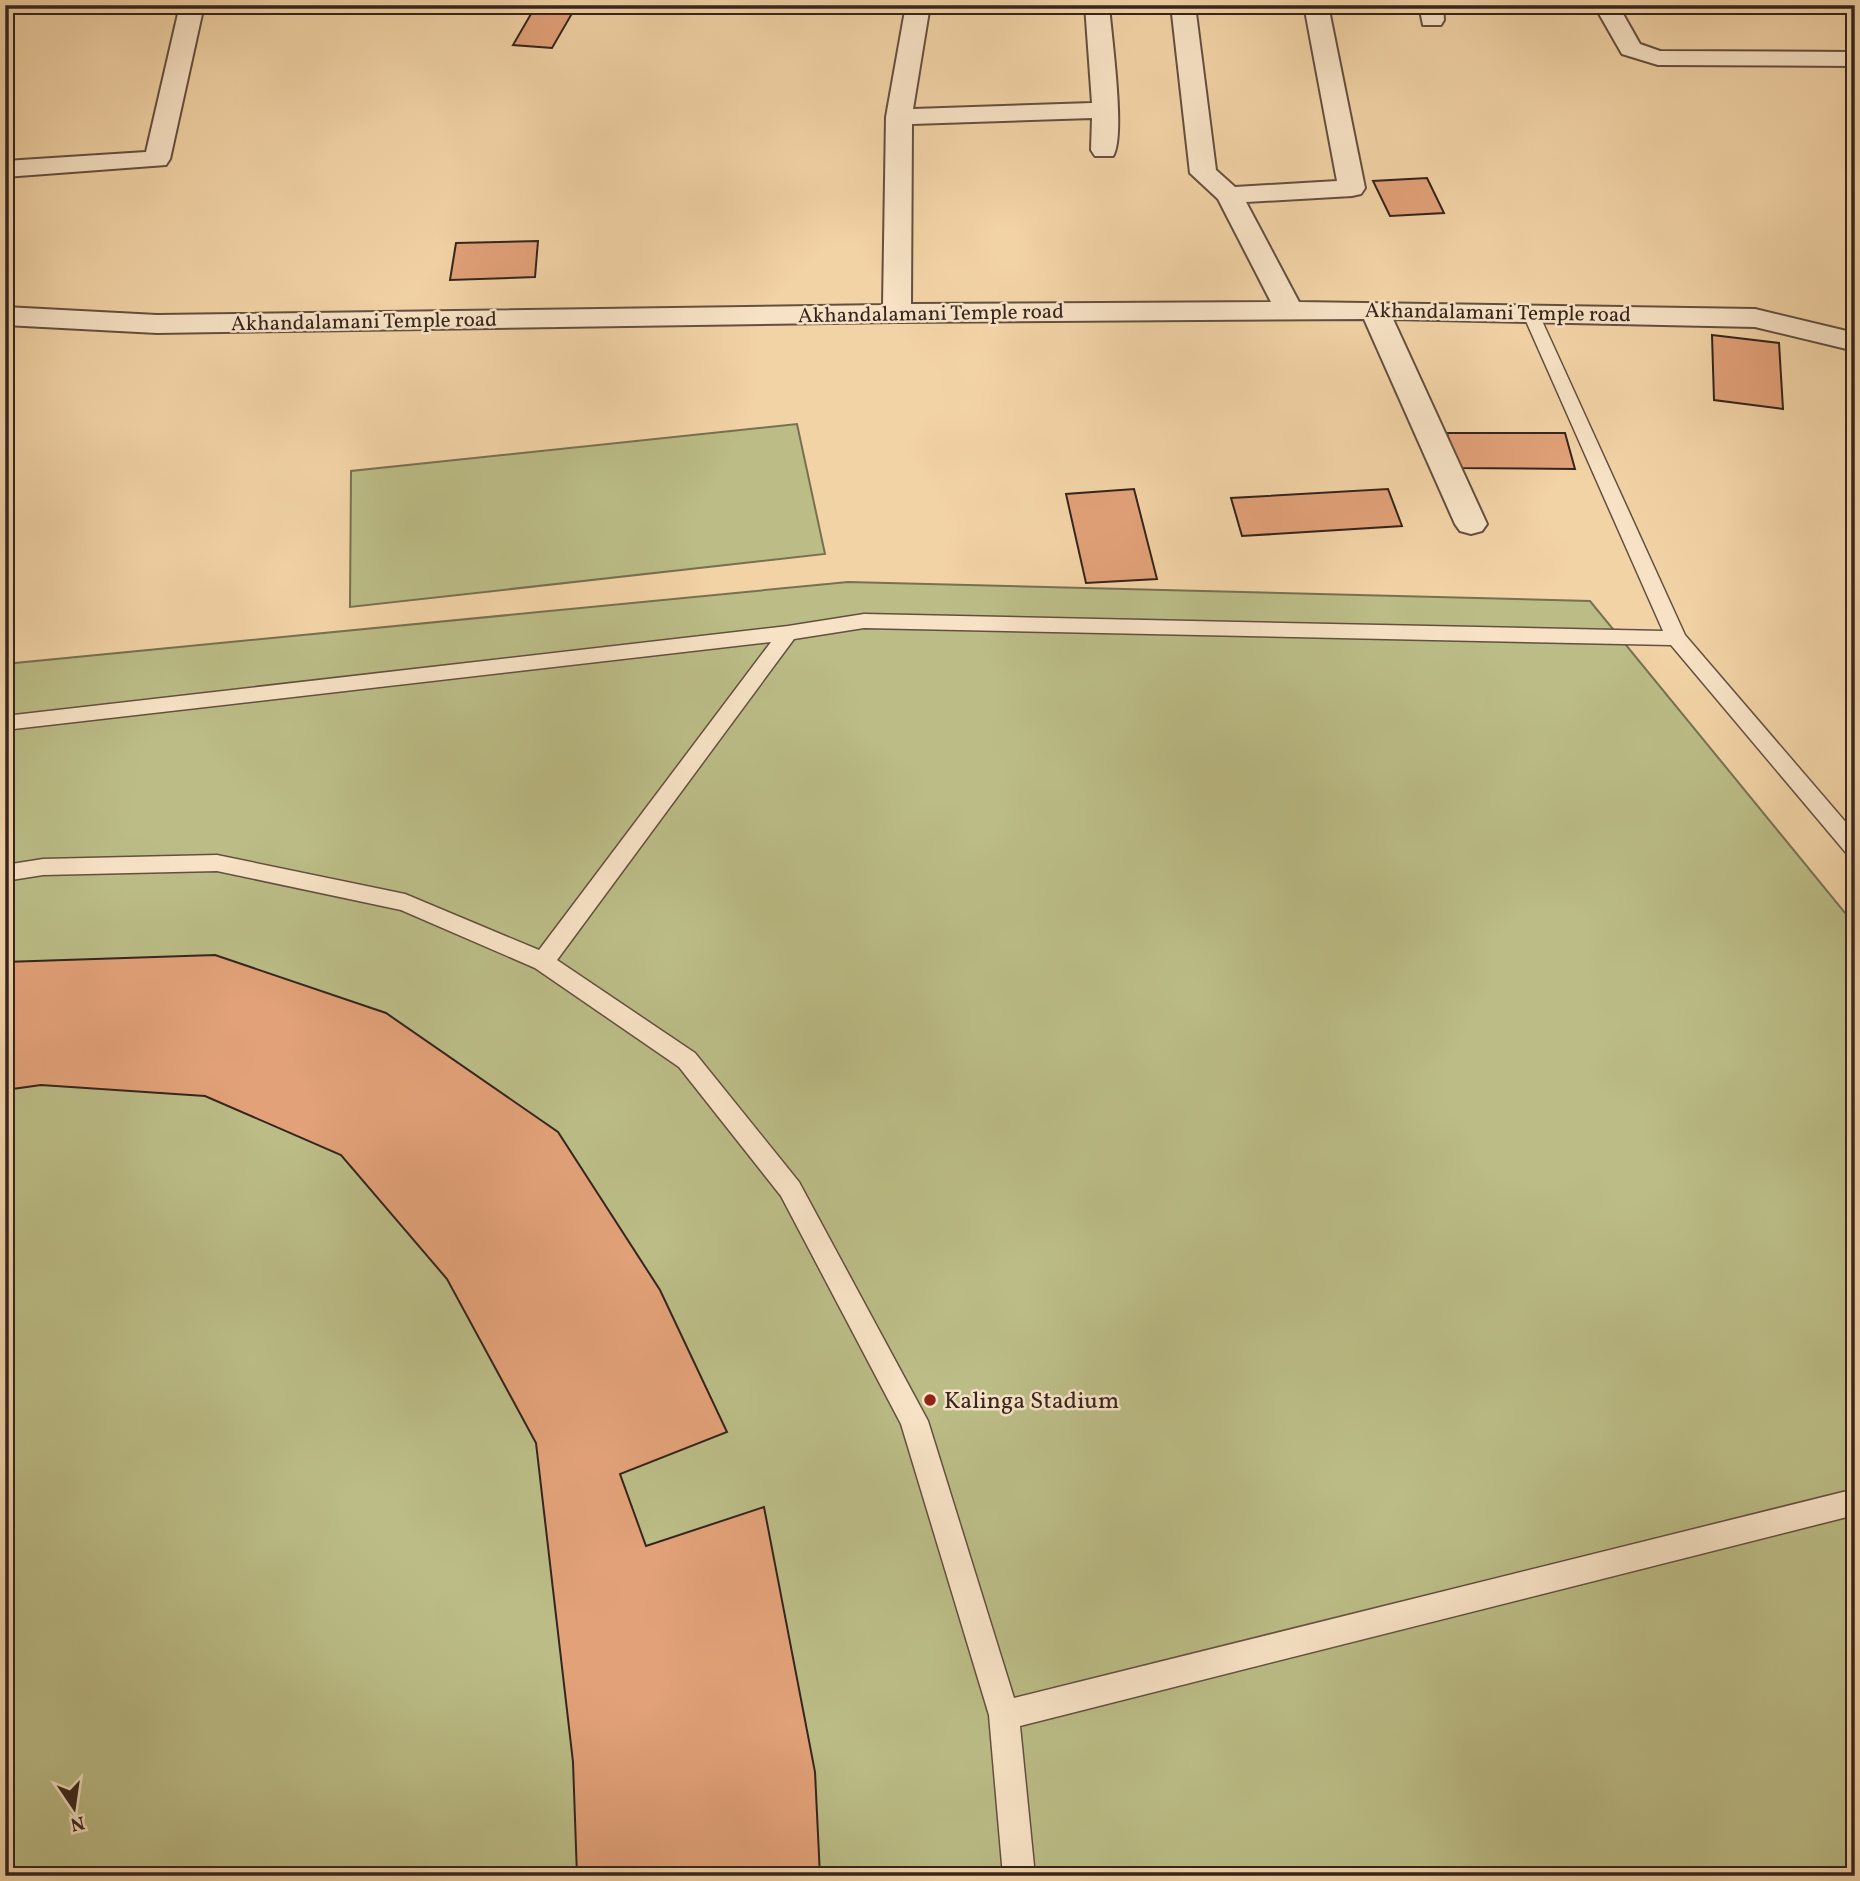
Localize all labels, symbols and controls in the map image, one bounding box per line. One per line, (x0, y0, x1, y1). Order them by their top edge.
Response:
street label: Akhandalamani Temple road (1365, 297, 1631, 330)
street label: Akhandalamani Temple road (798, 298, 1064, 331)
street label: Akhandalamani Temple road (231, 306, 497, 339)
place label: Kalinga Stadium (944, 1385, 1119, 1419)
marker: Kalinga Stadium (922, 1392, 938, 1408)
north arrow (38, 1772, 108, 1842)
text: N (68, 1808, 87, 1837)

